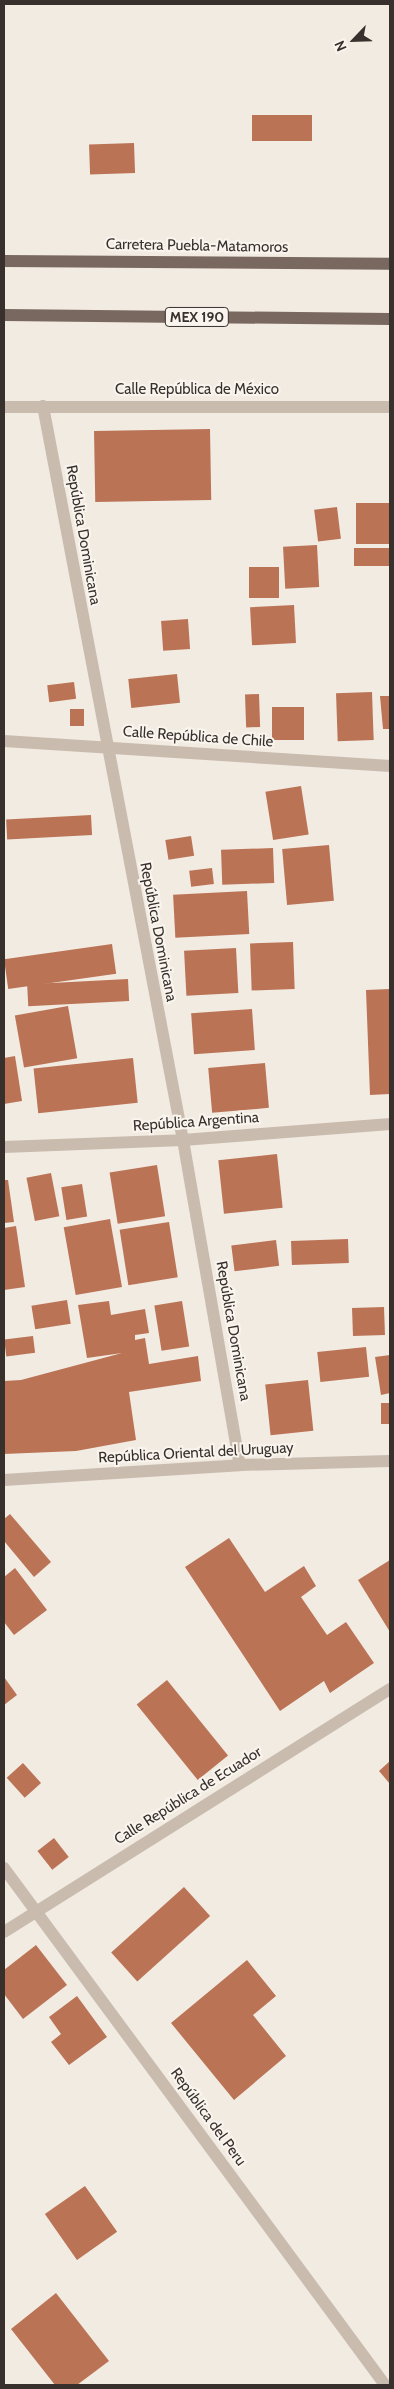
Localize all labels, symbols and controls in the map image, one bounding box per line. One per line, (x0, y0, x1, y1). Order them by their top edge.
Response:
north arrow (329, 15, 379, 65)
text: N (330, 38, 351, 54)
street label: Carretera Puebla-Matamoros (106, 235, 288, 257)
road number: MEX 190 (164, 306, 230, 328)
street label: Calle República de México (115, 381, 279, 399)
street label: República Dominicana (62, 464, 104, 606)
street label: Calle República de Chile (122, 723, 274, 751)
street label: República Dominicana (136, 861, 180, 1003)
street label: República Argentina (132, 1109, 260, 1135)
street label: República Dominicana (212, 1260, 254, 1402)
street label: República Oriental del Uruguay (98, 1439, 294, 1467)
street label: Calle República de Ecuador (111, 1743, 265, 1849)
street label: República del Peru (166, 2065, 250, 2169)

